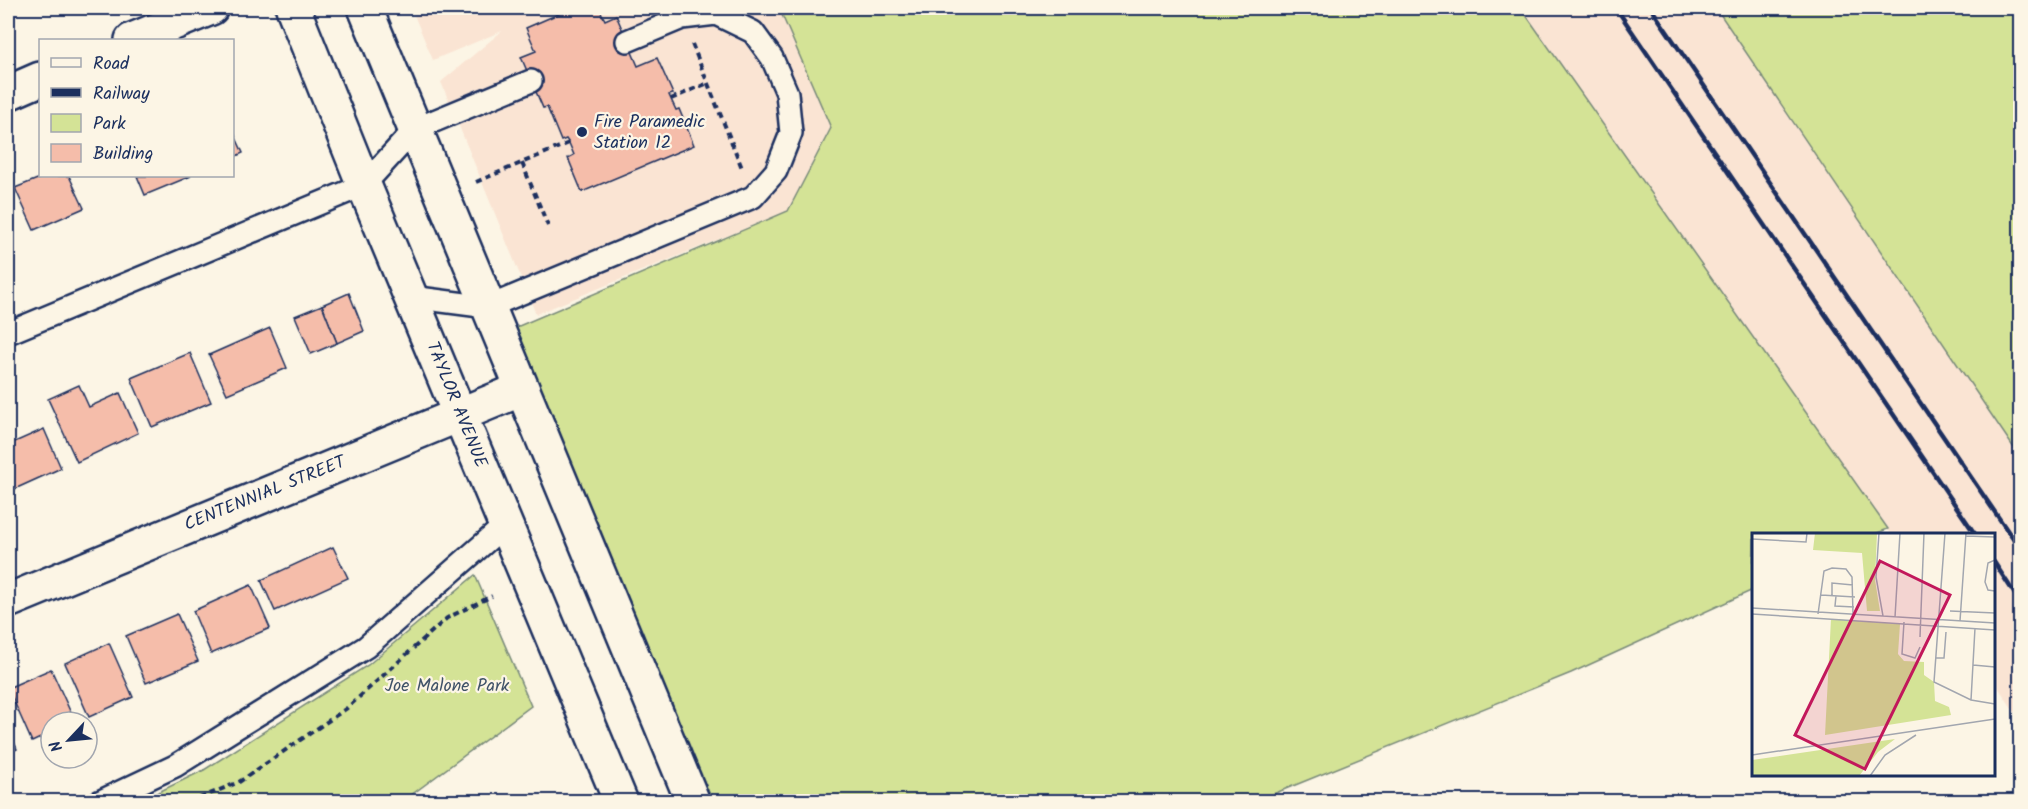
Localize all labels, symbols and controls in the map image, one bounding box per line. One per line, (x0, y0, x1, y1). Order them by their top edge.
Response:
legend (39, 39, 234, 177)
text: Road (93, 50, 130, 79)
text: Railway (93, 80, 150, 109)
place label: Fire Paramedic Station 12 (594, 108, 705, 158)
text: Park (93, 110, 126, 139)
marker: Fire Paramedic Station 12 (575, 125, 589, 139)
text: Building (93, 140, 153, 169)
street label: TAYLOR AVENUE (417, 337, 495, 473)
street label: CENTENNIAL STREET (180, 448, 351, 540)
inset map (1752, 533, 1995, 776)
park label: Joe Malone Park (385, 672, 510, 701)
north arrow (39, 710, 99, 770)
text: N (43, 736, 70, 756)

